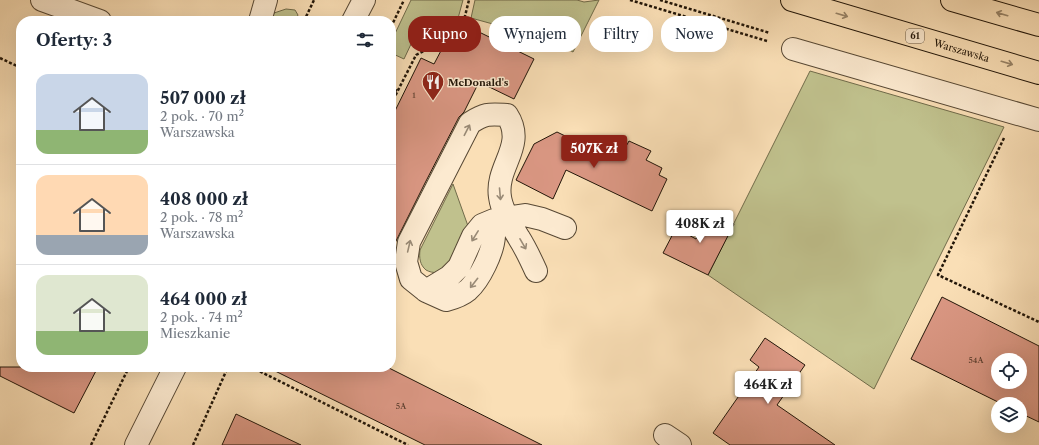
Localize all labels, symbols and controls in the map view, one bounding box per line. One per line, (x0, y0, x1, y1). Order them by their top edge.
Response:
one-way arrow (995, 10, 1008, 17)
one-way arrow (836, 12, 849, 19)
chip: Kupno (408, 16, 481, 52)
chip: Wynajem (489, 16, 581, 52)
chip: Filtry (589, 16, 653, 52)
chip: Nowe (661, 16, 727, 52)
icon: filters (354, 29, 376, 51)
road number: 61 (906, 29, 924, 43)
text: Oferty: 3 (36, 30, 112, 50)
street label: Warszawska (931, 36, 992, 65)
one-way arrow (1001, 60, 1014, 67)
restaurant icon: McDonald's (420, 69, 446, 102)
place label: McDonald's (448, 76, 509, 89)
text: 507 000 zł (160, 88, 246, 108)
icon: home (68, 90, 116, 138)
house number: 1 (412, 90, 416, 100)
text: 2 pok. · 70 m² (160, 108, 244, 124)
text: Warszawska (160, 124, 235, 140)
one-way arrow (464, 124, 471, 136)
pin: 507K zł (557, 135, 631, 169)
text: 507K zł (570, 140, 618, 156)
one-way arrow (497, 187, 504, 200)
text: 408 000 zł (160, 189, 248, 209)
icon: home (68, 191, 116, 239)
text: 2 pok. · 78 m² (160, 209, 243, 225)
pin: 408K zł (663, 210, 737, 244)
text: 408K zł (675, 215, 725, 231)
text: Warszawska (160, 225, 235, 241)
one-way arrow (470, 230, 478, 242)
one-way arrow (519, 238, 527, 250)
one-way arrow (406, 240, 414, 253)
one-way arrow (470, 277, 478, 288)
text: 464 000 zł (160, 289, 247, 309)
icon: home (68, 291, 116, 339)
text: 2 pok. · 74 m² (160, 309, 243, 325)
text: Mieszkanie (160, 325, 230, 341)
map controls (991, 353, 1027, 433)
button: locate (991, 353, 1027, 389)
house number: 54A (969, 355, 985, 365)
pin: 464K zł (731, 371, 805, 405)
text: 464K zł (744, 376, 792, 392)
button: layers (991, 397, 1027, 433)
house number: 5A (396, 401, 407, 411)

